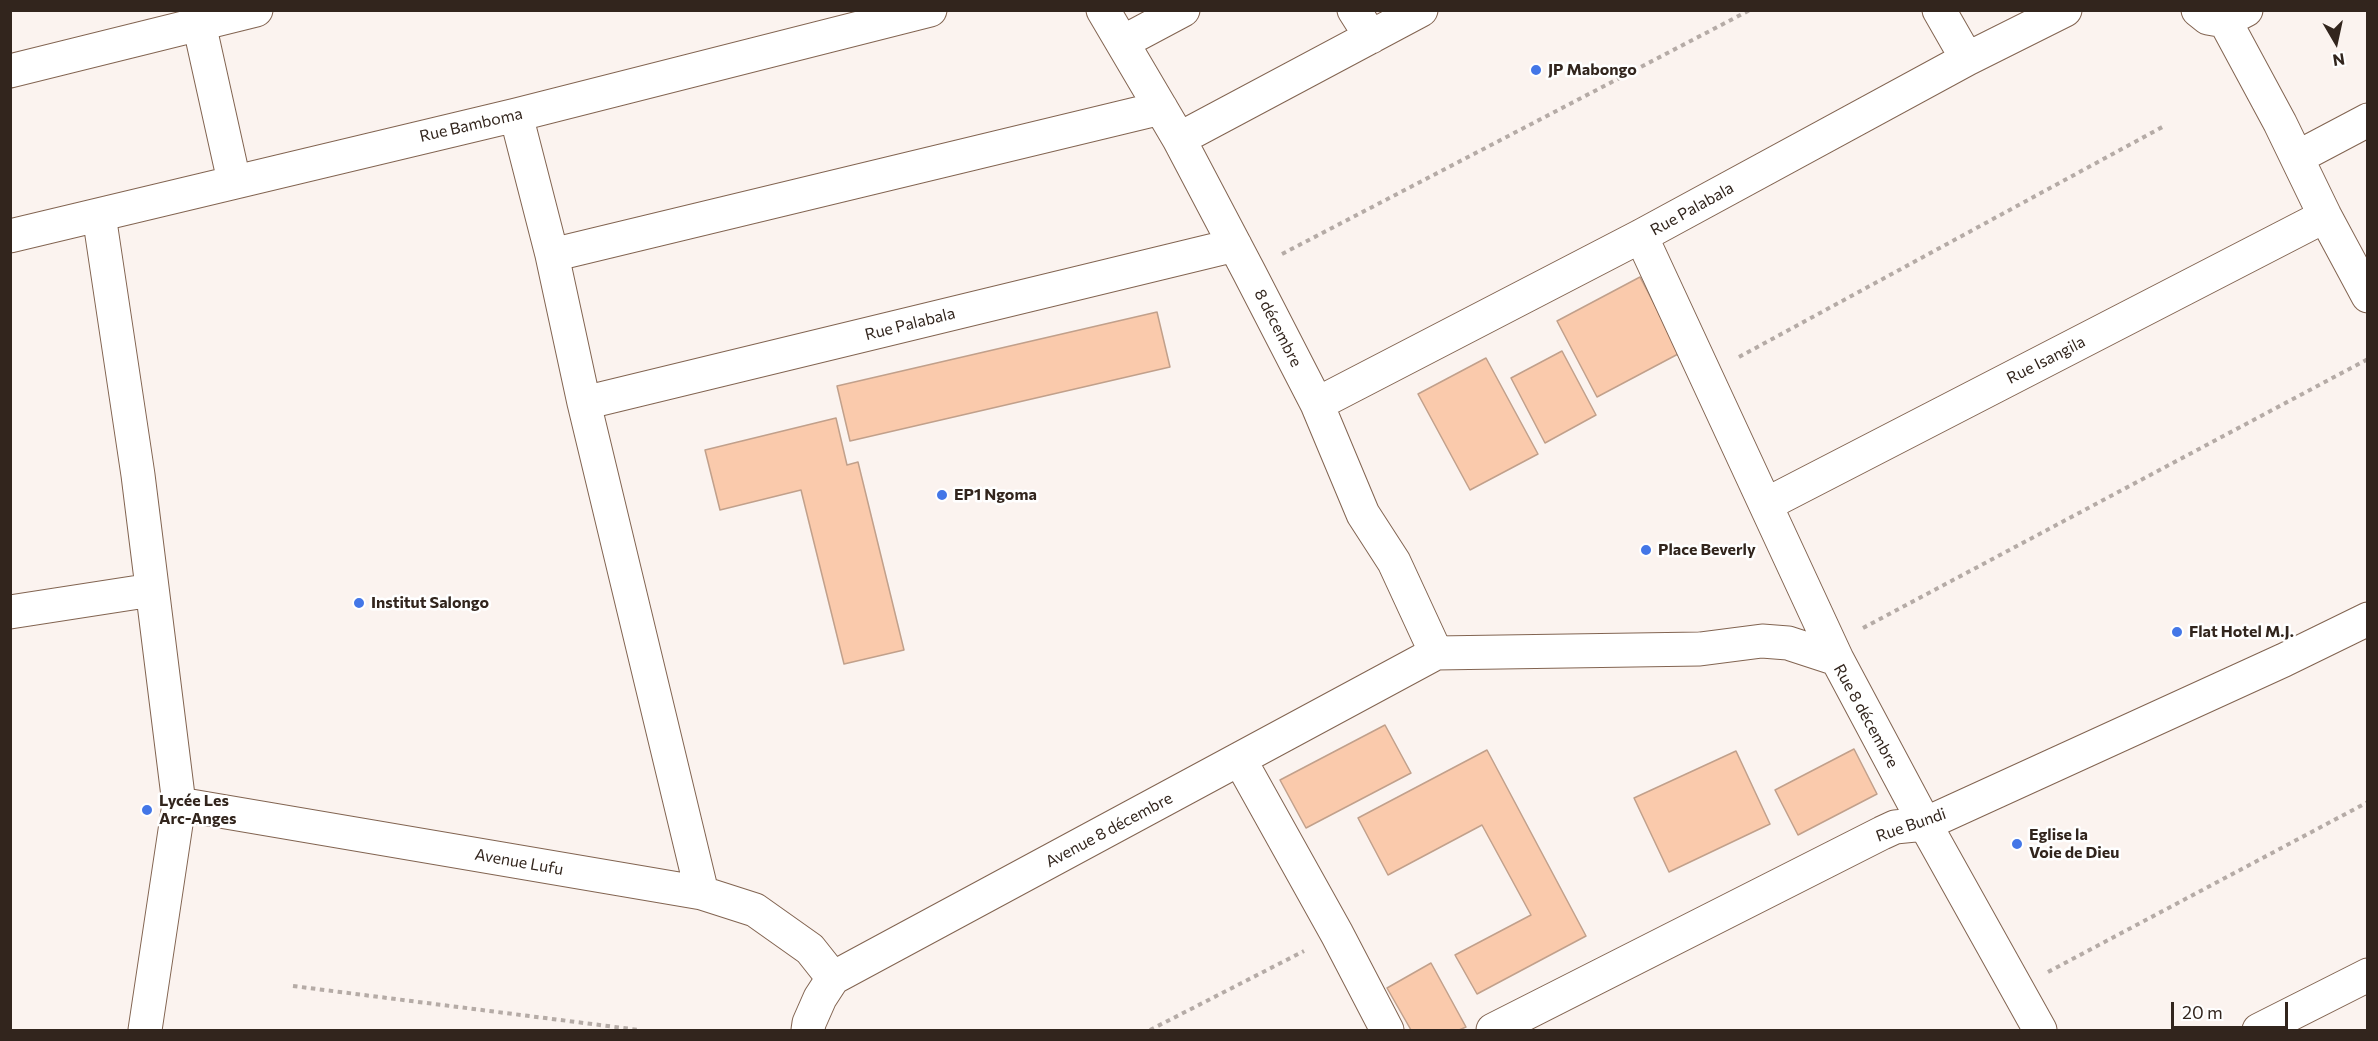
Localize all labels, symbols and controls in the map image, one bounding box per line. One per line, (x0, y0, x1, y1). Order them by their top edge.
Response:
north arrow (2306, 12, 2366, 72)
text: N (2331, 50, 2346, 71)
place label: JP Mabongo (1548, 60, 1637, 80)
marker: JP Mabongo (1529, 63, 1543, 77)
street label: Rue Bamboma (418, 104, 524, 146)
street label: Rue Palabala (1647, 178, 1737, 240)
street label: 8 décembre (1250, 286, 1306, 370)
street label: Rue Palabala (863, 304, 957, 344)
street label: Rue Isangila (2004, 332, 2088, 388)
place label: EP1 Ngoma (954, 485, 1037, 505)
marker: EP1 Ngoma (935, 488, 949, 502)
place label: Place Beverly (1658, 540, 1756, 560)
marker: Place Beverly (1639, 543, 1653, 557)
place label: Institut Salongo (371, 593, 489, 613)
marker: Institut Salongo (352, 596, 366, 610)
place label: Flat Hotel M.J. (2189, 622, 2294, 642)
marker: Flat Hotel M.J. (2170, 625, 2184, 639)
street label: Rue 8 décembre (1830, 661, 1902, 771)
street label: Avenue 8 décembre (1042, 788, 1176, 872)
place label: Lycée Les Arc-Anges (159, 791, 236, 829)
marker: Lycée Les Arc-Anges (140, 803, 154, 817)
street label: Rue Bundi (1873, 804, 1949, 846)
place label: Eglise la Voie de Dieu (2029, 825, 2119, 863)
marker: Eglise la Voie de Dieu (2010, 837, 2024, 851)
street label: Avenue Lufu (473, 845, 565, 879)
scale bar (2174, 990, 2291, 1028)
text: 20 m (2182, 1001, 2223, 1023)

